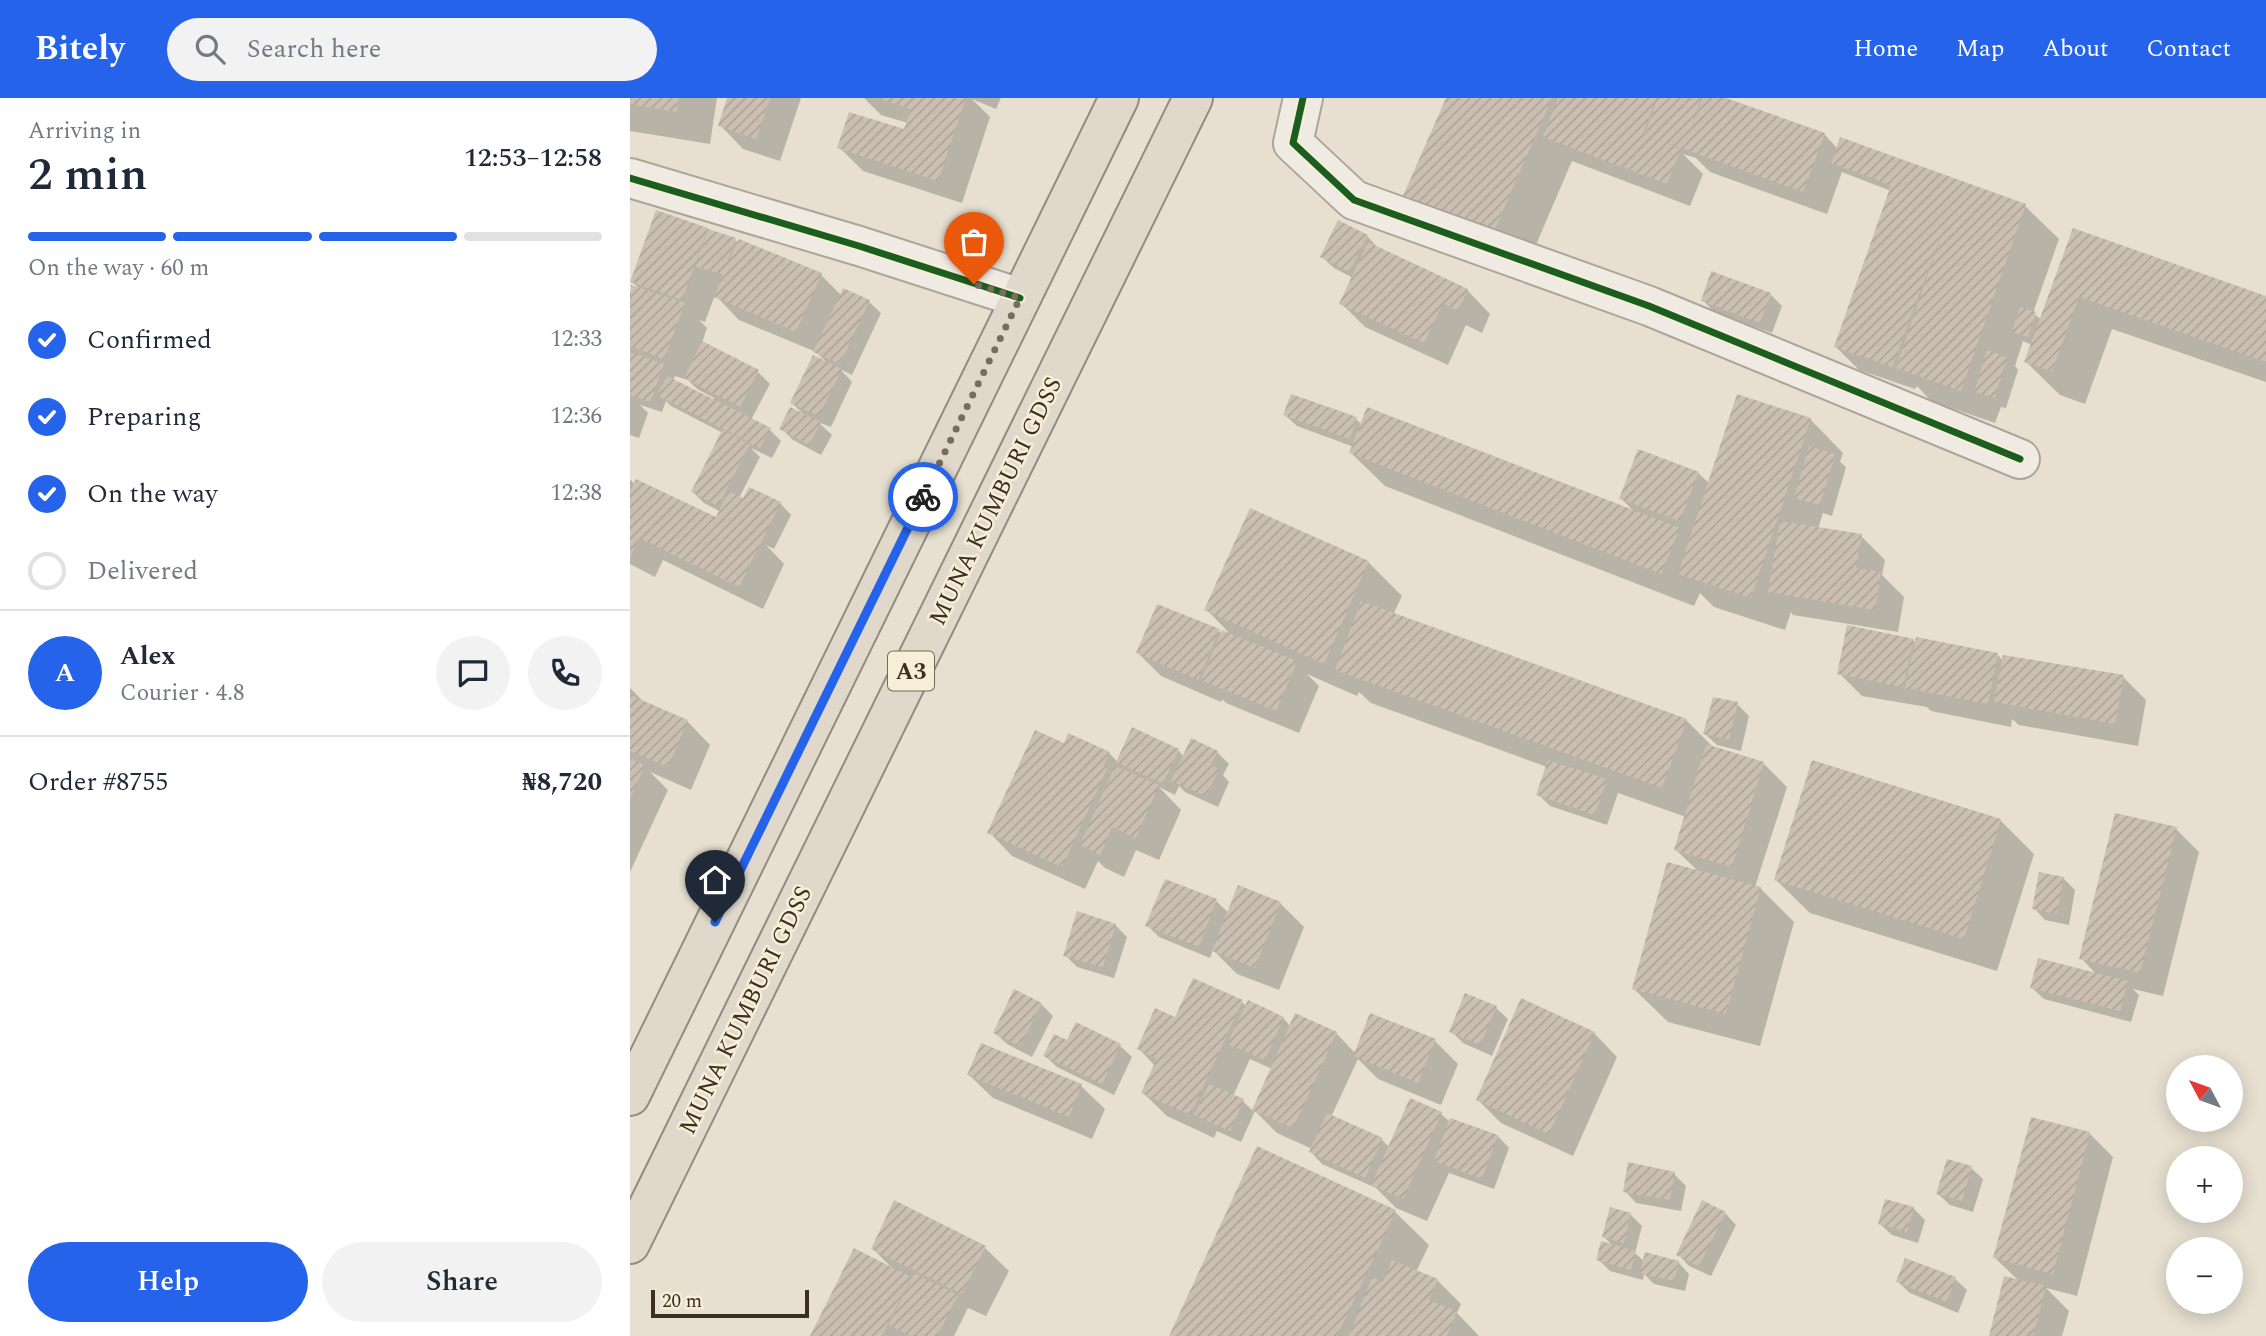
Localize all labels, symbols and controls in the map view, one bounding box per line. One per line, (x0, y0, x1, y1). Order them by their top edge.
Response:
search box (167, 18, 657, 81)
text: Bitely (35, 24, 125, 74)
text: Search here (247, 29, 381, 69)
icon: search (191, 30, 229, 68)
text: Home (1853, 31, 1918, 67)
text: Map (1956, 31, 2004, 67)
text: About (2042, 31, 2108, 67)
text: Contact (2146, 31, 2231, 67)
text: Arriving in (28, 114, 141, 149)
text: 12:53–12:58 (464, 138, 602, 178)
text: 2 min (28, 140, 147, 210)
pin (944, 212, 1004, 284)
icon: bag (955, 223, 993, 261)
text: On the way · 60 m (28, 251, 209, 286)
text: Confirmed (87, 320, 212, 360)
icon: check (28, 321, 66, 359)
text: 12:33 (550, 322, 602, 357)
street label: MUNA KUMBURI GDSS (920, 371, 1072, 632)
text: Preparing (87, 397, 201, 437)
icon: check (28, 398, 66, 436)
text: 12:36 (550, 399, 602, 434)
courier (888, 462, 958, 532)
text: On the way (87, 474, 218, 514)
icon: check (28, 475, 66, 513)
text: 12:38 (550, 476, 602, 511)
icon: bike (904, 478, 942, 516)
text: Delivered (87, 551, 198, 591)
text: Alex (120, 636, 175, 676)
button: chat (436, 636, 510, 710)
button: phone (528, 636, 602, 710)
road number: A3 (888, 652, 934, 691)
text: A (55, 653, 75, 693)
text: Courier · 4.8 (120, 676, 245, 711)
text: Order #8755 (28, 762, 168, 802)
text: ₦8,720 (522, 762, 602, 802)
pin (685, 850, 745, 922)
icon: home (696, 861, 734, 899)
street label: MUNA KUMBURI GDSS (670, 880, 822, 1141)
north arrow (2166, 1055, 2244, 1132)
map controls (2166, 1055, 2243, 1314)
button: + (2166, 1146, 2243, 1223)
button: − (2166, 1237, 2243, 1314)
button: Help (28, 1242, 308, 1322)
button: Share (322, 1242, 602, 1322)
scale bar (651, 1287, 808, 1319)
text: 20 m (662, 1287, 702, 1316)

